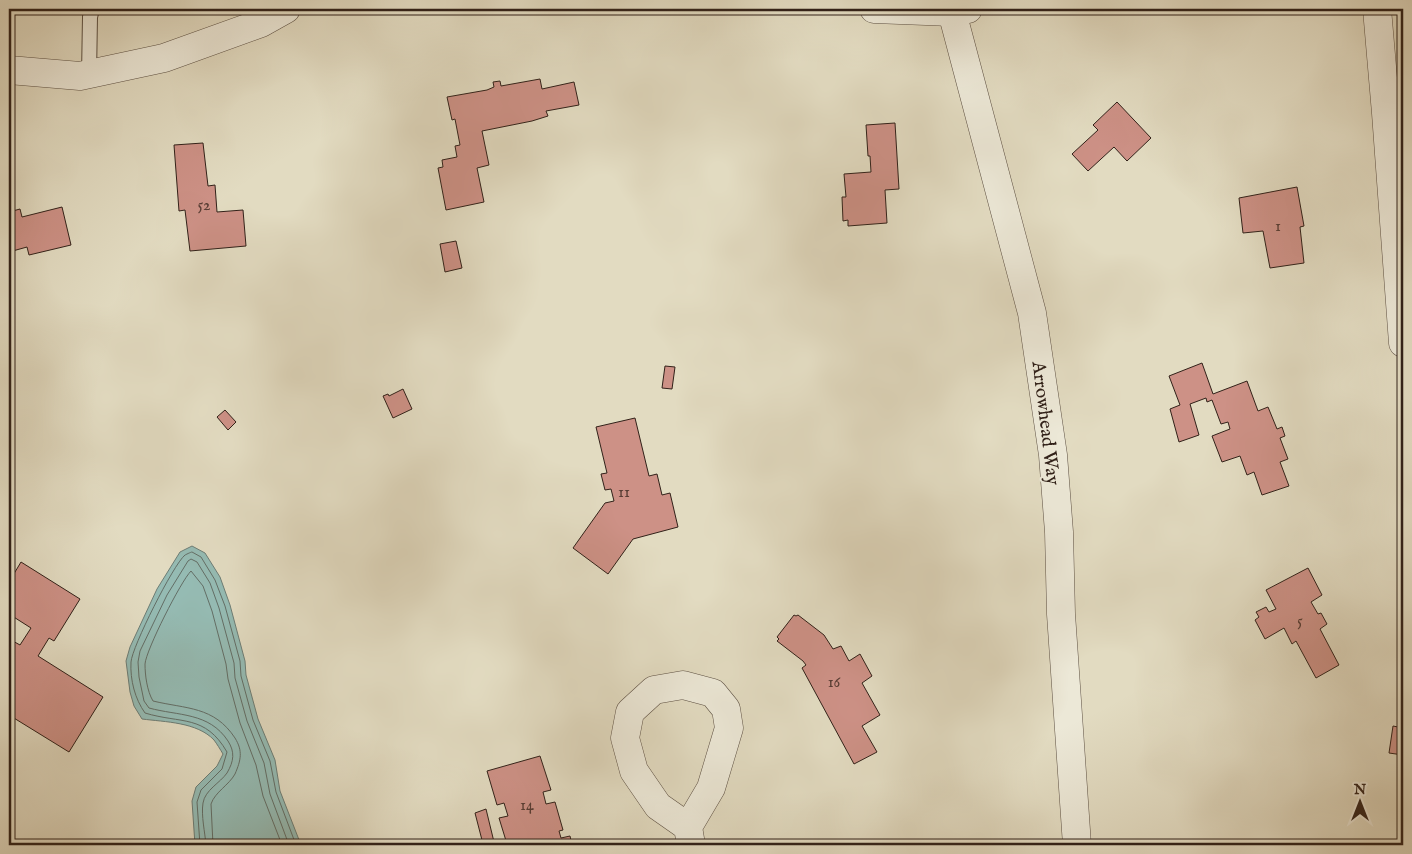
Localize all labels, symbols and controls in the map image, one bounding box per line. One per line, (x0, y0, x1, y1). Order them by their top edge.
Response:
house number: 52 (197, 196, 211, 216)
house number: 1 (1275, 217, 1281, 237)
street label: Arrowhead Way (1025, 359, 1065, 487)
house number: 11 (618, 483, 630, 503)
house number: 5 (1297, 612, 1303, 632)
house number: 16 (828, 673, 841, 693)
north arrow (1334, 776, 1384, 826)
text: N (1353, 781, 1366, 799)
house number: 14 (520, 796, 534, 816)

